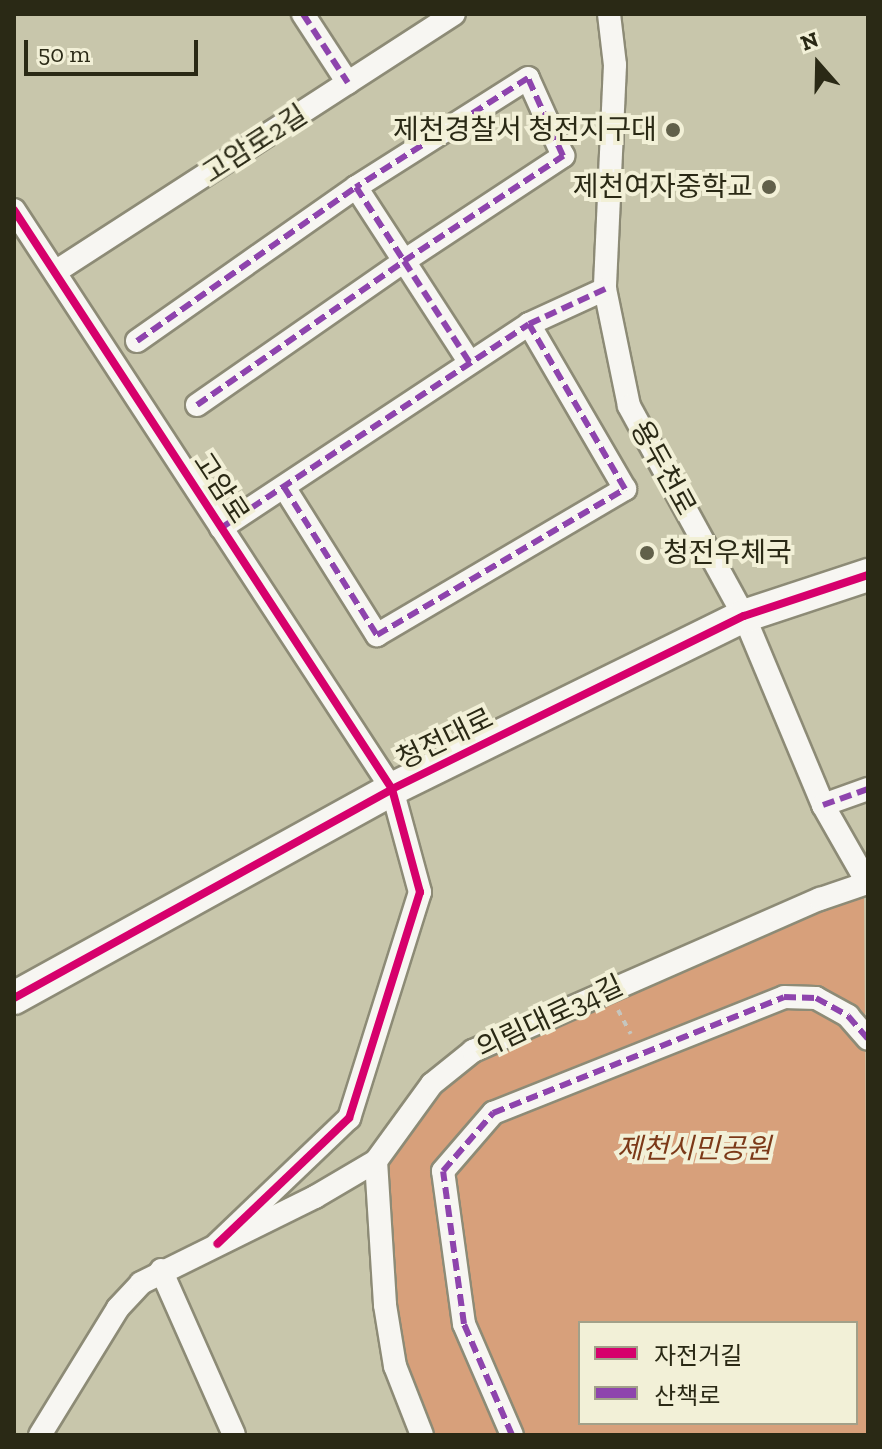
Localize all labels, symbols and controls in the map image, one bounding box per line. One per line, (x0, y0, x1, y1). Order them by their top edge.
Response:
scale bar (28, 24, 202, 74)
north arrow (778, 24, 858, 104)
text: N (797, 25, 822, 57)
text: 50 m (38, 39, 90, 68)
street label: 고암로2길 (197, 98, 313, 190)
place label: 제천경찰서 청전지구대 (393, 113, 657, 147)
marker: 제천경찰서 청전지구대 (664, 121, 682, 139)
place label: 제천여자중학교 (573, 170, 753, 204)
marker: 제천여자중학교 (760, 178, 778, 196)
street label: 용두천로 (623, 415, 703, 521)
street label: 고암로 (186, 446, 256, 530)
place label: 청전우체국 (663, 536, 792, 570)
marker: 청전우체국 (638, 544, 656, 562)
street label: 청전대로 (391, 701, 499, 777)
street label: 의림대로34길 (471, 968, 629, 1066)
park label: 제천시민공원 (617, 1132, 771, 1166)
legend (578, 1321, 858, 1425)
text: 자전거길 (654, 1341, 742, 1370)
text: 산책로 (654, 1381, 720, 1410)

